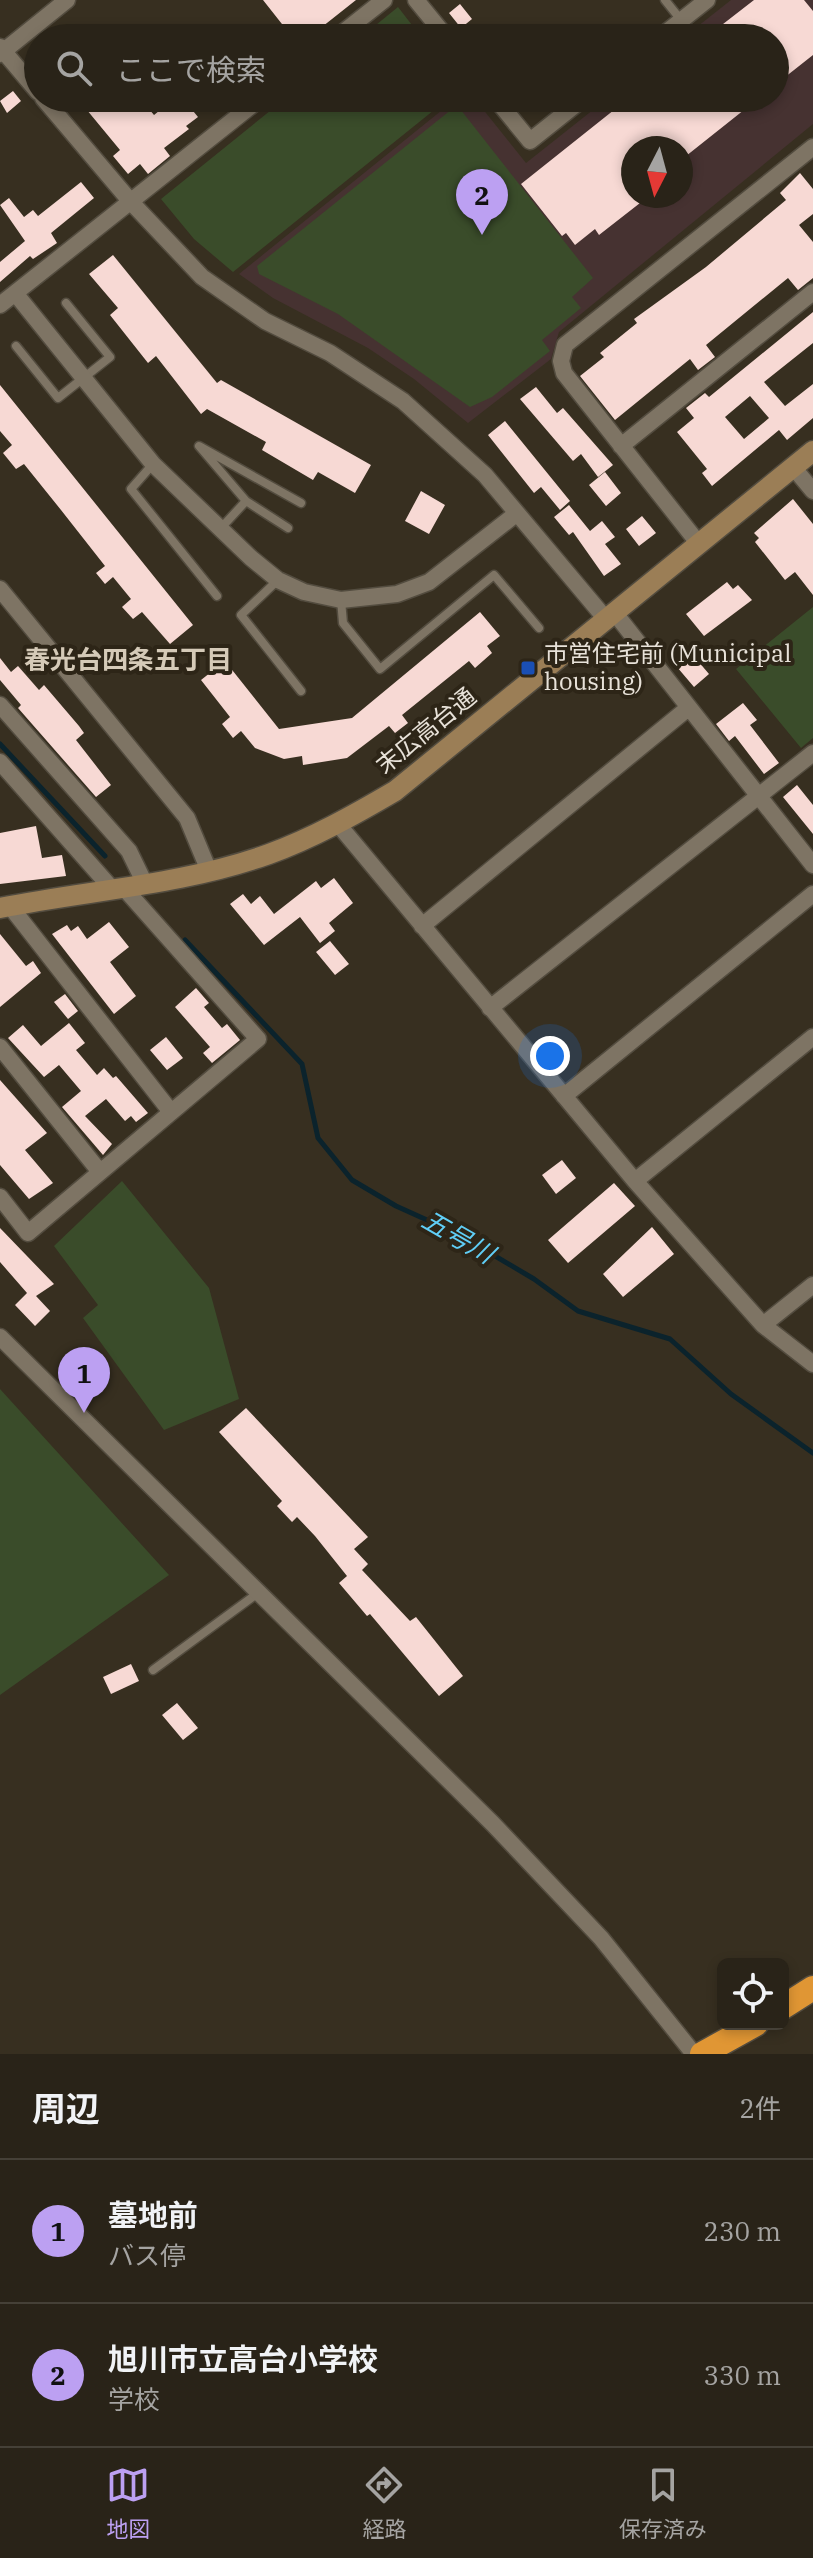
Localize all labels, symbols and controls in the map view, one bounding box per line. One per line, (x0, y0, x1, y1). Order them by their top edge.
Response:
search box (24, 24, 789, 112)
icon: search (52, 46, 96, 90)
text: ここで検索 (116, 50, 266, 89)
north arrow (621, 136, 693, 208)
pin: 2 (456, 169, 508, 235)
place label: 市営住宅前 (Municipal housing) (544, 637, 791, 697)
district label: 春光台四条五丁目 (24, 642, 232, 676)
marker: 市営住宅前 (Municipal housing) (519, 659, 537, 677)
street label: 末広高台通 (369, 680, 482, 780)
your location (530, 1036, 570, 1076)
water label: 五号川 (416, 1202, 503, 1272)
pin: 1 (58, 1347, 110, 1413)
map controls (717, 1958, 789, 2030)
button: locate (717, 1958, 789, 2030)
text: 周辺 (32, 2086, 100, 2130)
text: 2件 (739, 2091, 781, 2125)
text: 墓地前 (108, 2195, 198, 2234)
text: 1 (50, 2214, 66, 2248)
text: 230 m (703, 2214, 781, 2248)
text: バス停 (108, 2238, 186, 2272)
text: 旭川市立高台小学校 (108, 2339, 378, 2378)
text: 2 (50, 2358, 66, 2392)
text: 330 m (703, 2358, 781, 2392)
text: 学校 (108, 2382, 160, 2416)
tab: 地図 (106, 2463, 150, 2543)
tab: 経路 (362, 2463, 407, 2543)
tab: 保存済み (619, 2463, 707, 2543)

